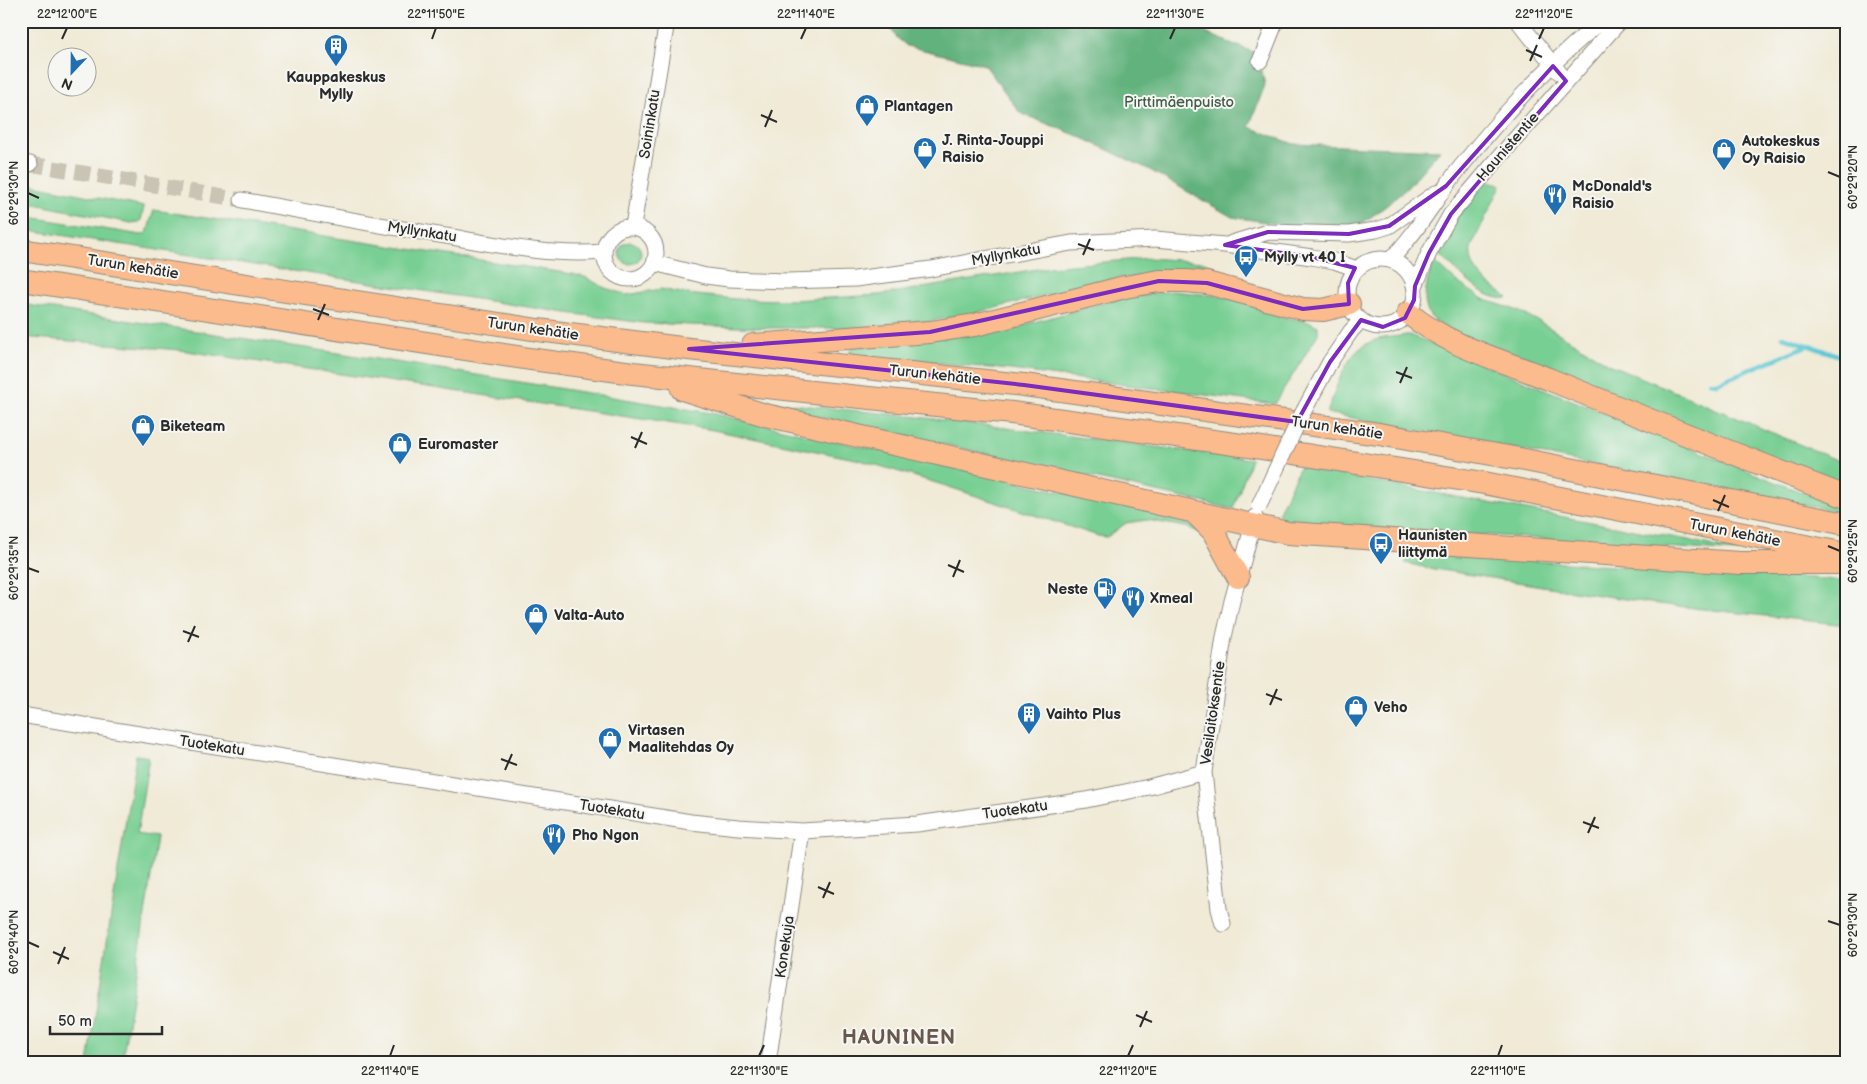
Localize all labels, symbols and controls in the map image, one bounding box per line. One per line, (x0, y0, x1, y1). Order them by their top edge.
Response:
text: 22°12'00"E (37, 7, 97, 22)
text: 22°11'50"E (407, 7, 465, 22)
text: 22°11'40"E (777, 7, 835, 22)
text: 22°11'30"E (1146, 7, 1204, 22)
text: 22°11'20"E (1515, 7, 1573, 22)
building icon: Kauppakeskus Mylly (323, 33, 349, 67)
north arrow (48, 48, 98, 98)
place label: Kauppakeskus Mylly (286, 68, 386, 104)
text: N (59, 74, 75, 93)
street label: Soininkatu (635, 88, 665, 160)
shop icon: Plantagen (854, 93, 880, 127)
park label: Pirttimäenpuisto (1124, 93, 1234, 112)
place label: Plantagen (884, 97, 953, 116)
street label: Haunistentie (1473, 108, 1543, 186)
place label: J. Rinta-Jouppi Raisio (942, 131, 1044, 167)
place label: Autokeskus Oy Raisio (1741, 132, 1820, 168)
shop icon: J. Rinta-Jouppi Raisio (912, 136, 938, 170)
shop icon: Autokeskus Oy Raisio (1711, 137, 1737, 171)
text: 60°29'20"N (1846, 145, 1861, 209)
text: 60°29'30"N (7, 161, 22, 225)
place label: McDonald's Raisio (1572, 177, 1652, 213)
restaurant icon: McDonald's Raisio (1542, 182, 1568, 216)
street label: Myllynkatu (386, 217, 458, 247)
street label: Myllynkatu (970, 240, 1042, 270)
bus stop icon: Mylly vt 40 I (1233, 244, 1259, 278)
place label: Mylly vt 40 I (1264, 248, 1345, 267)
street label: Turun kehätie (86, 250, 180, 284)
street label: Turun kehätie (486, 313, 580, 345)
street label: Turun kehätie (888, 361, 982, 389)
street label: Turun kehätie (1290, 412, 1384, 444)
shop icon: Biketeam (130, 413, 156, 447)
place label: Biketeam (160, 417, 225, 436)
shop icon: Euromaster (387, 431, 413, 465)
place label: Euromaster (418, 435, 499, 454)
street label: Turun kehätie (1688, 515, 1782, 551)
text: 60°29'25"N (1846, 519, 1861, 583)
place label: Haunisten liittymä (1398, 526, 1467, 562)
bus stop icon: Haunisten liittymä (1368, 531, 1394, 565)
text: 60°29'35"N (7, 536, 22, 600)
fuel station icon: Neste (1092, 576, 1118, 610)
place label: Neste (1047, 580, 1088, 599)
restaurant icon: Xmeal (1120, 585, 1146, 619)
place label: Xmeal (1150, 589, 1193, 608)
shop icon: Valta-Auto (523, 602, 549, 636)
place label: Valta-Auto (554, 606, 625, 625)
street label: Vesilaitoksentie (1196, 660, 1230, 766)
shop icon: Veho (1343, 694, 1369, 728)
place label: Veho (1374, 698, 1408, 717)
building icon: Vaihto Plus (1016, 701, 1042, 735)
place label: Vaihto Plus (1046, 705, 1121, 724)
place label: Virtasen Maalitehdas Oy (628, 721, 734, 757)
shop icon: Virtasen Maalitehdas Oy (597, 726, 623, 760)
street label: Tuotekatu (178, 731, 246, 761)
street label: Tuotekatu (578, 795, 646, 825)
street label: Tuotekatu (981, 796, 1049, 824)
restaurant icon: Pho Ngon (541, 822, 567, 856)
place label: Pho Ngon (572, 826, 639, 845)
text: 60°29'30"N (1846, 893, 1861, 957)
text: 60°29'40"N (7, 910, 22, 974)
street label: Konekuja (771, 914, 799, 980)
scale bar (50, 1004, 162, 1036)
text: 50 m (58, 1012, 92, 1031)
district label: HAUNINEN (842, 1026, 956, 1050)
text: 22°11'40"E (361, 1064, 419, 1079)
text: 22°11'30"E (730, 1064, 788, 1079)
text: 22°11'20"E (1099, 1064, 1157, 1079)
text: 22°11'10"E (1470, 1064, 1526, 1079)

